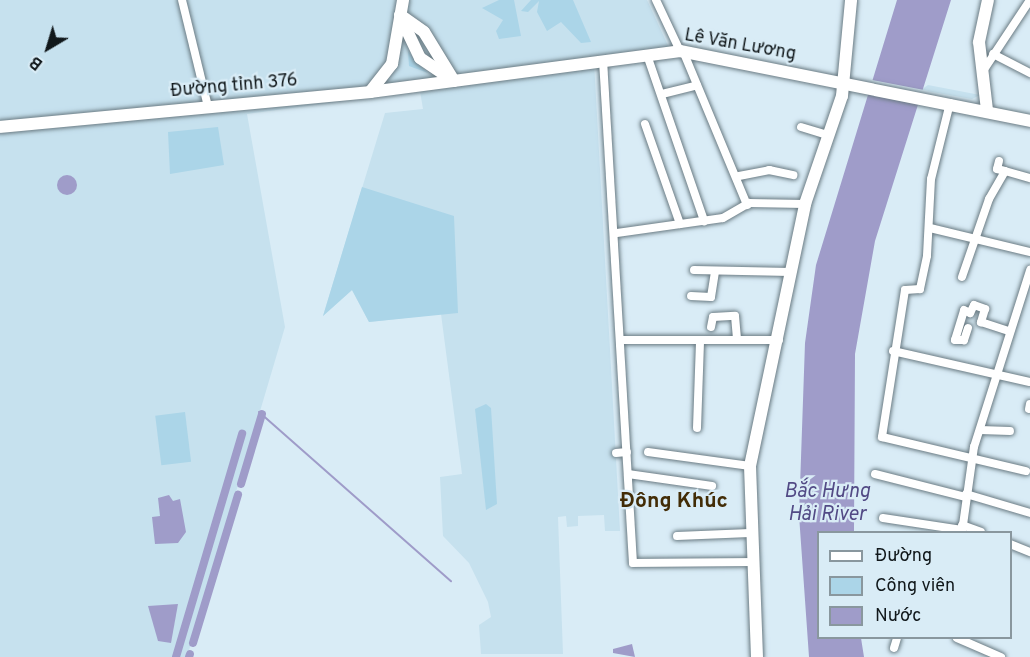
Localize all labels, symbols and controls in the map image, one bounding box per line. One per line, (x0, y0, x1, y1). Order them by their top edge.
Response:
north arrow (18, 18, 78, 78)
street label: Lê Văn Lương (682, 26, 798, 66)
text: B (26, 51, 47, 73)
street label: Đường tỉnh 376 (170, 71, 298, 103)
water label: Bắc Hưng Hải River (784, 480, 870, 527)
district label: Đông Khúc (620, 489, 728, 515)
legend (817, 531, 1012, 639)
text: Đường (875, 545, 932, 568)
text: Công viên (875, 575, 955, 598)
text: Nước (875, 605, 921, 628)

